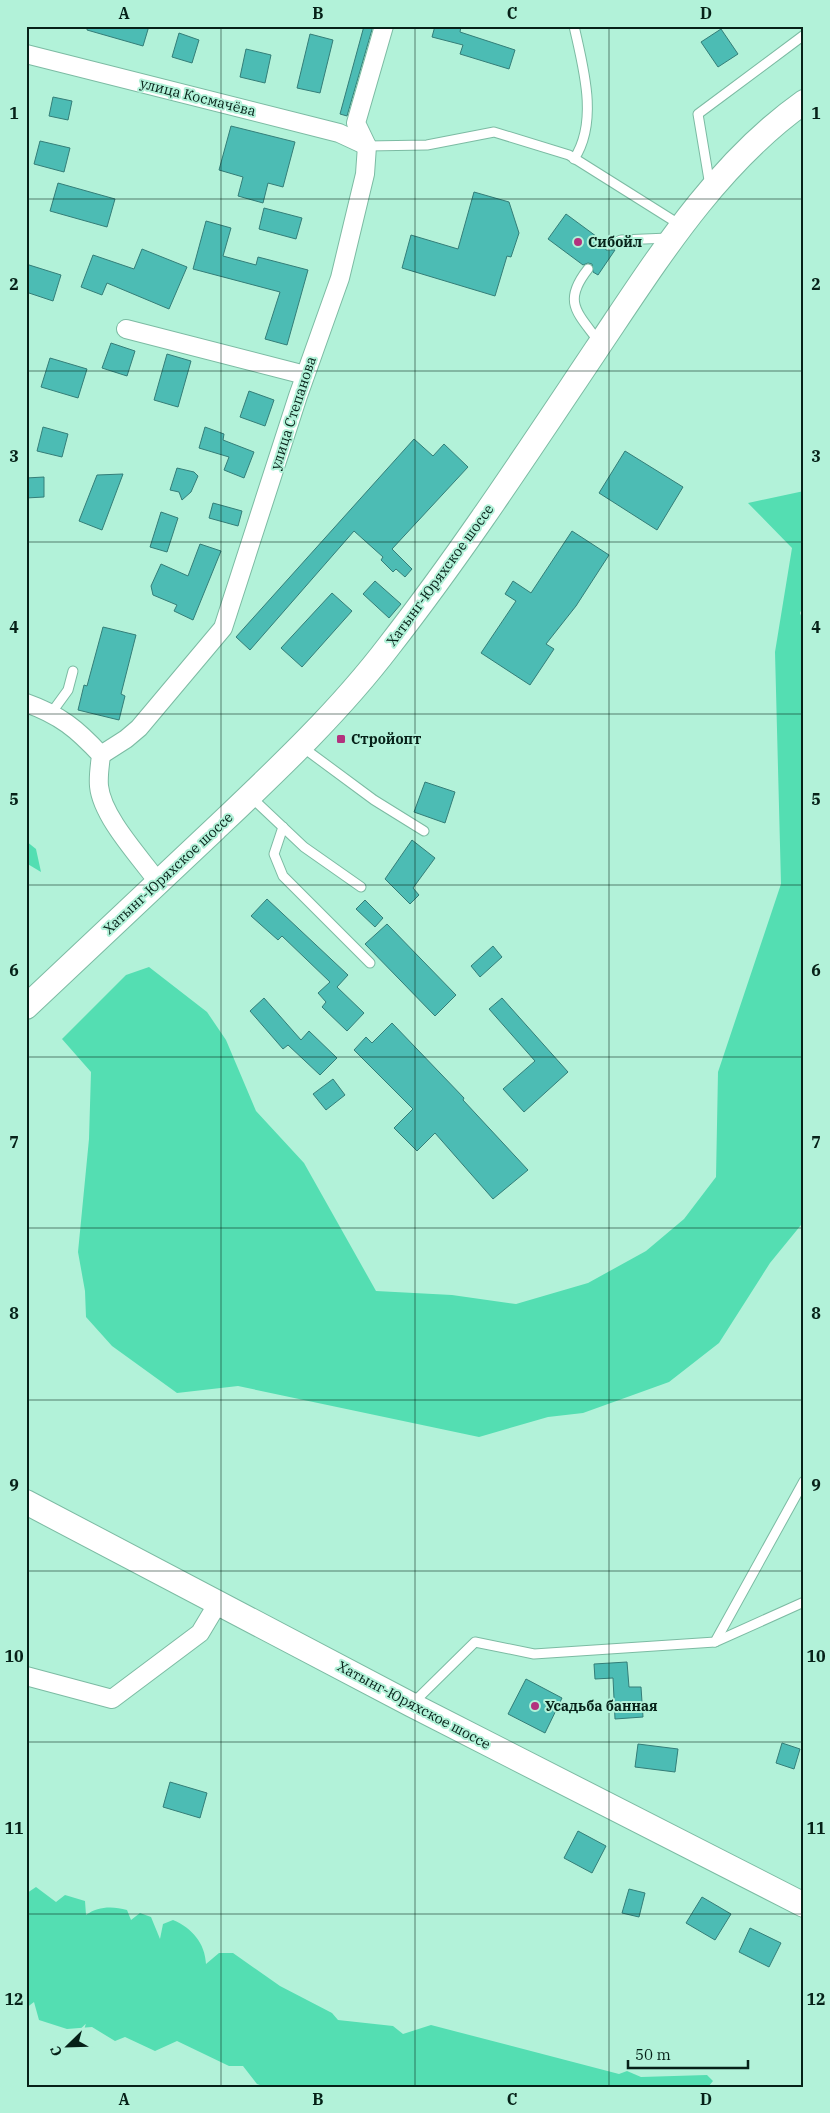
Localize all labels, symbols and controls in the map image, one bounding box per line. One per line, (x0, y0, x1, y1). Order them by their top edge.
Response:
text: A (118, 3, 130, 23)
text: B (312, 3, 324, 23)
text: C (507, 3, 517, 23)
text: D (700, 3, 712, 23)
street label: улица Космачёва (138, 74, 258, 120)
text: 1 (9, 103, 19, 123)
text: 1 (811, 103, 821, 123)
place label: Сибойл (588, 233, 642, 251)
marker: Сибойл (572, 236, 584, 248)
text: 2 (9, 274, 19, 294)
text: 2 (811, 274, 821, 294)
street label: улица Степанова (266, 354, 320, 472)
text: 3 (9, 446, 19, 466)
text: 3 (811, 446, 821, 466)
street label: Хатынг-Юряхское шоссе (383, 501, 497, 649)
text: 4 (9, 617, 19, 637)
text: 4 (811, 617, 821, 637)
place label: Стройопт (351, 730, 421, 748)
marker: Стройопт (335, 733, 347, 745)
text: 5 (9, 789, 19, 809)
text: 5 (811, 789, 821, 809)
street label: Хатынг-Юряхское шоссе (99, 808, 237, 938)
text: 6 (9, 960, 19, 980)
text: 6 (811, 960, 821, 980)
text: 7 (9, 1132, 19, 1152)
text: 7 (811, 1132, 821, 1152)
text: 8 (9, 1303, 19, 1323)
text: 8 (811, 1303, 821, 1323)
text: 9 (9, 1475, 19, 1495)
text: 9 (811, 1475, 821, 1495)
text: 10 (4, 1646, 24, 1666)
text: 10 (806, 1646, 826, 1666)
street label: Хатынг-Юряхское шоссе (334, 1657, 494, 1753)
place label: Усадьба банная (545, 1697, 658, 1715)
marker: Усадьба банная (529, 1700, 541, 1712)
text: 11 (4, 1818, 24, 1838)
text: 11 (806, 1818, 826, 1838)
text: 12 (4, 1989, 24, 2009)
text: 12 (806, 1989, 826, 2009)
north arrow (42, 2020, 92, 2070)
scale bar (628, 2038, 748, 2070)
text: С (46, 2043, 66, 2059)
text: 50 m (635, 2045, 671, 2064)
text: A (118, 2089, 130, 2109)
text: B (312, 2089, 324, 2109)
text: C (507, 2089, 517, 2109)
text: D (700, 2089, 712, 2109)

